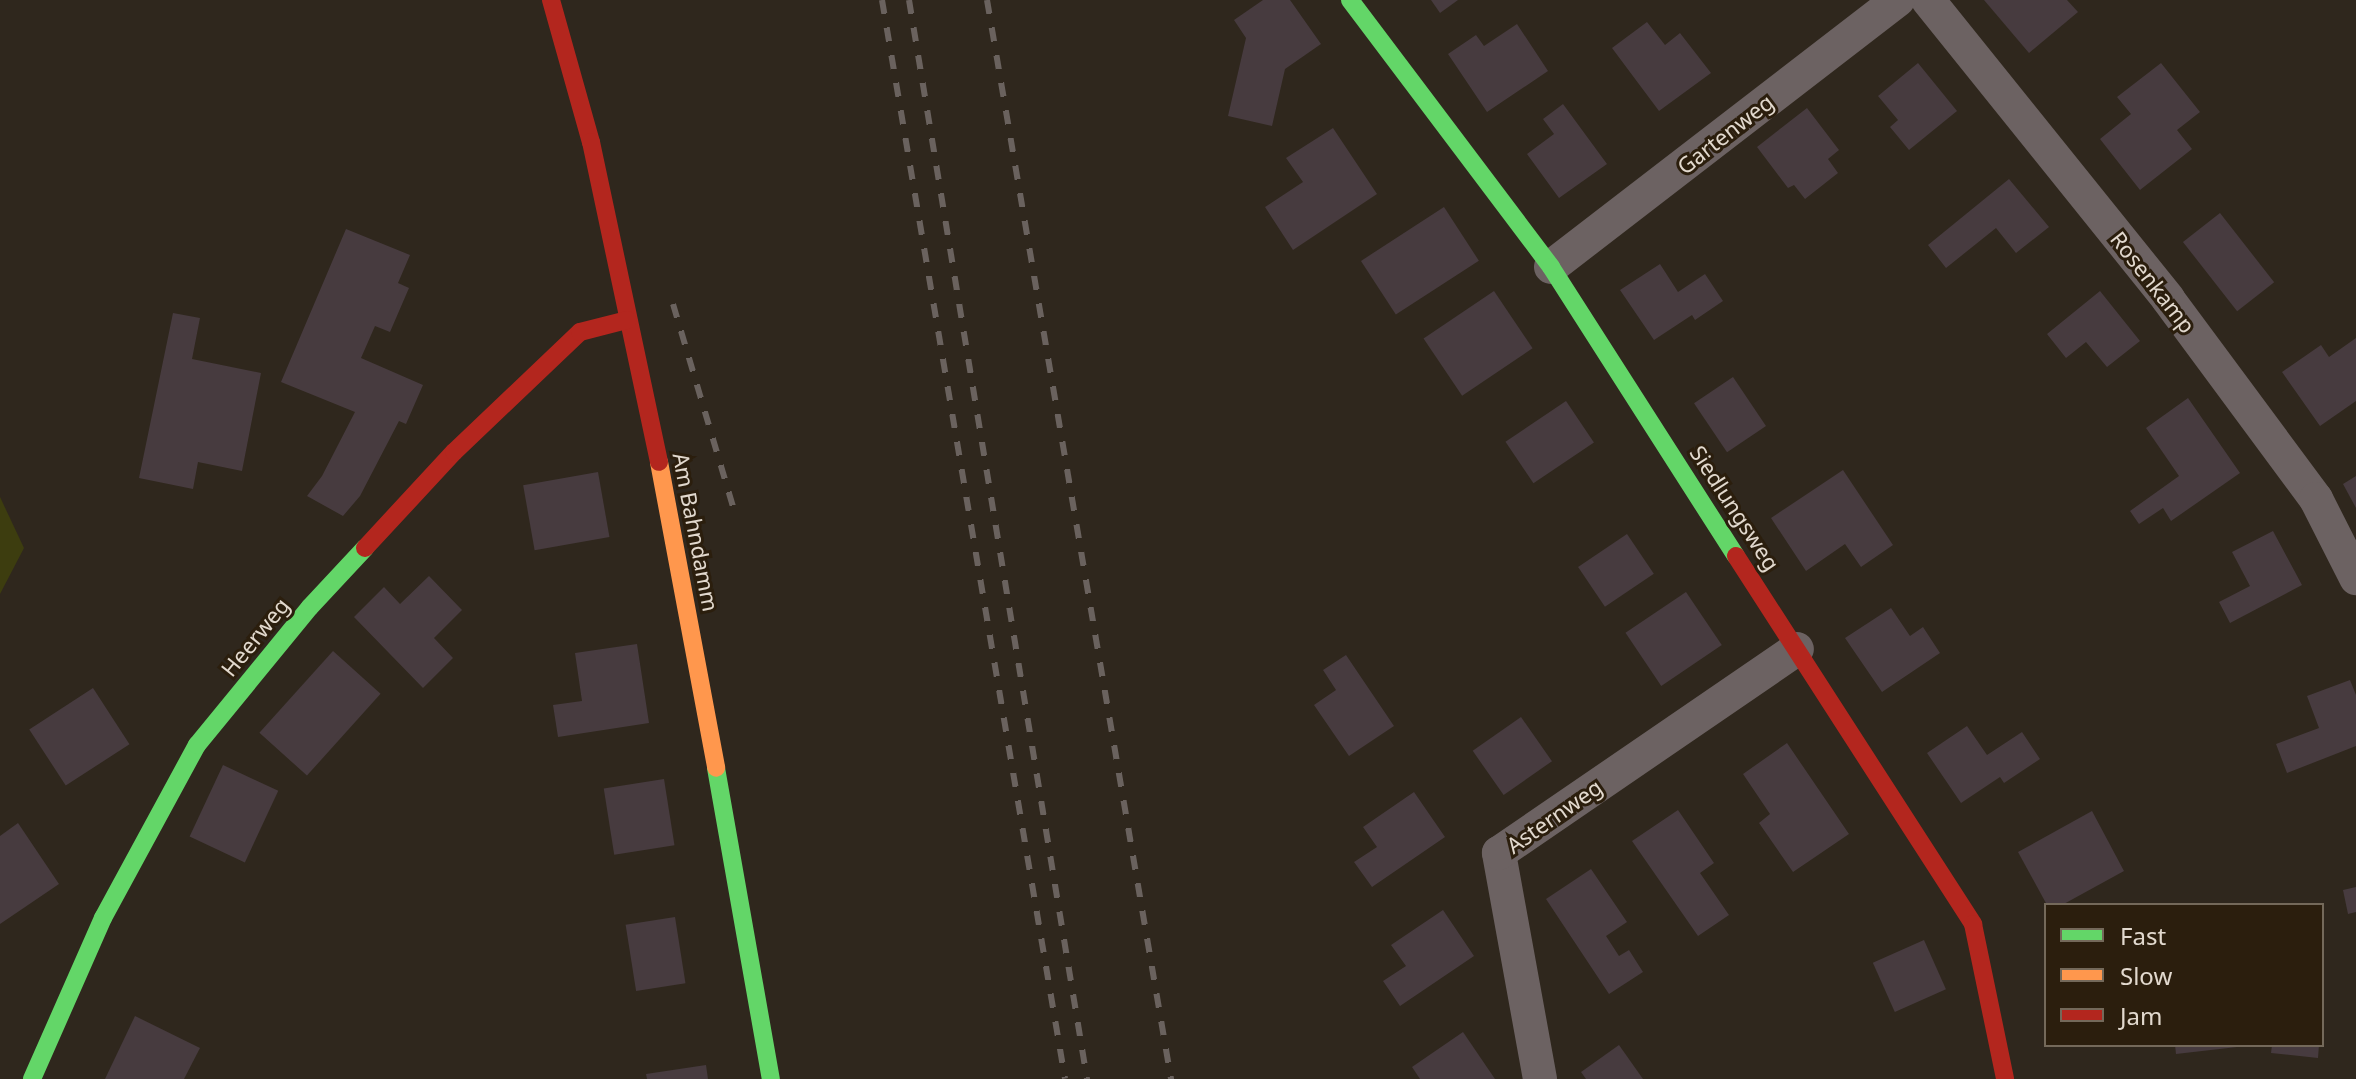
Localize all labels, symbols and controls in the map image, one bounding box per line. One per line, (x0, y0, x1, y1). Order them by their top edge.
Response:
street label: Gartenweg (1672, 88, 1778, 180)
street label: Rosenkamp (2105, 226, 2201, 338)
street label: Siedlungsweg (1685, 440, 1785, 576)
street label: Am Bahndamm (668, 450, 724, 614)
street label: Heerweg (215, 592, 295, 682)
street label: Asternweg (1501, 773, 1607, 859)
legend (2044, 903, 2324, 1047)
text: Fast (2120, 919, 2166, 952)
text: Slow (2120, 959, 2172, 992)
text: Jam (2120, 999, 2162, 1032)

